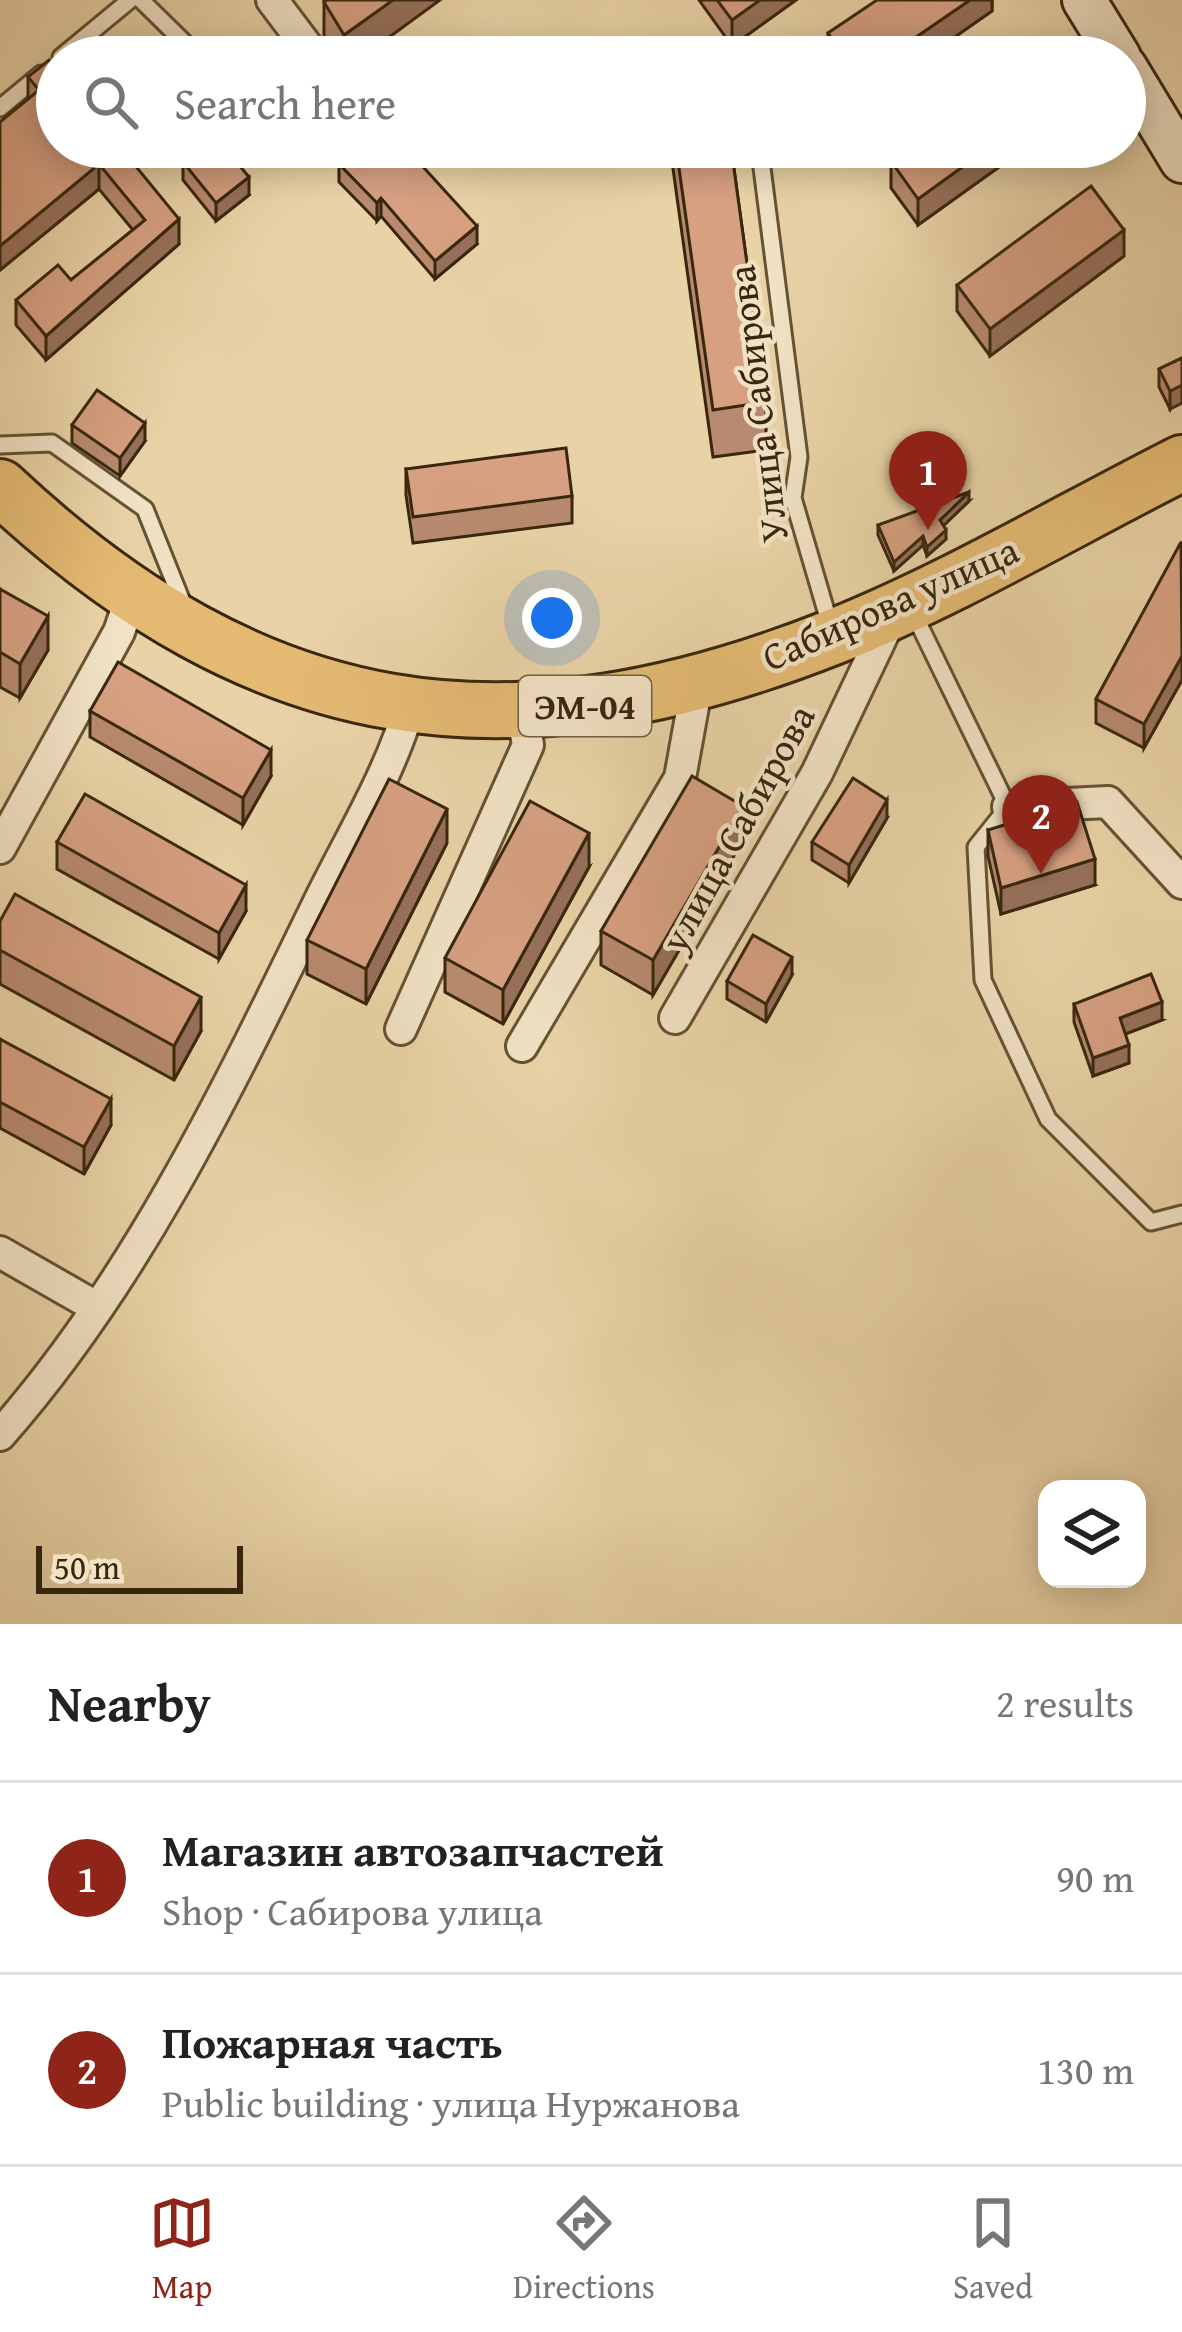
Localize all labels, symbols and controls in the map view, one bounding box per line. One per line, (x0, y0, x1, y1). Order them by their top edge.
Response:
search box (36, 36, 1146, 168)
icon: search (78, 69, 144, 135)
text: Search here (174, 70, 396, 135)
street label: Улица Сабирова (711, 262, 802, 546)
pin: 1 (889, 431, 967, 530)
street label: Сабирова улица (752, 520, 1028, 685)
your location (522, 588, 582, 648)
road number: ЭМ-04 (519, 676, 651, 736)
street label: улица Сабирова (644, 693, 828, 963)
pin: 2 (1002, 775, 1080, 874)
map controls (1038, 1480, 1146, 1588)
button: layers (1038, 1480, 1146, 1588)
scale bar (36, 1540, 243, 1593)
text: 50 m (54, 1543, 120, 1591)
text: Nearby (48, 1665, 211, 1740)
text: 2 results (996, 1674, 1134, 1731)
text: Магазин автозапчастей (162, 1817, 664, 1882)
text: 1 (77, 1849, 97, 1906)
text: 90 m (1056, 1849, 1134, 1906)
text: Shop · Сабирова улица (162, 1882, 543, 1939)
text: Пожарная часть (162, 2009, 503, 2074)
text: 2 (77, 2041, 97, 2098)
text: 130 m (1037, 2041, 1134, 2098)
text: Public building · улица Нуржанова (162, 2074, 740, 2131)
tab: Map (149, 2190, 215, 2310)
tab: Directions (513, 2190, 655, 2310)
tab: Saved (953, 2190, 1033, 2310)

